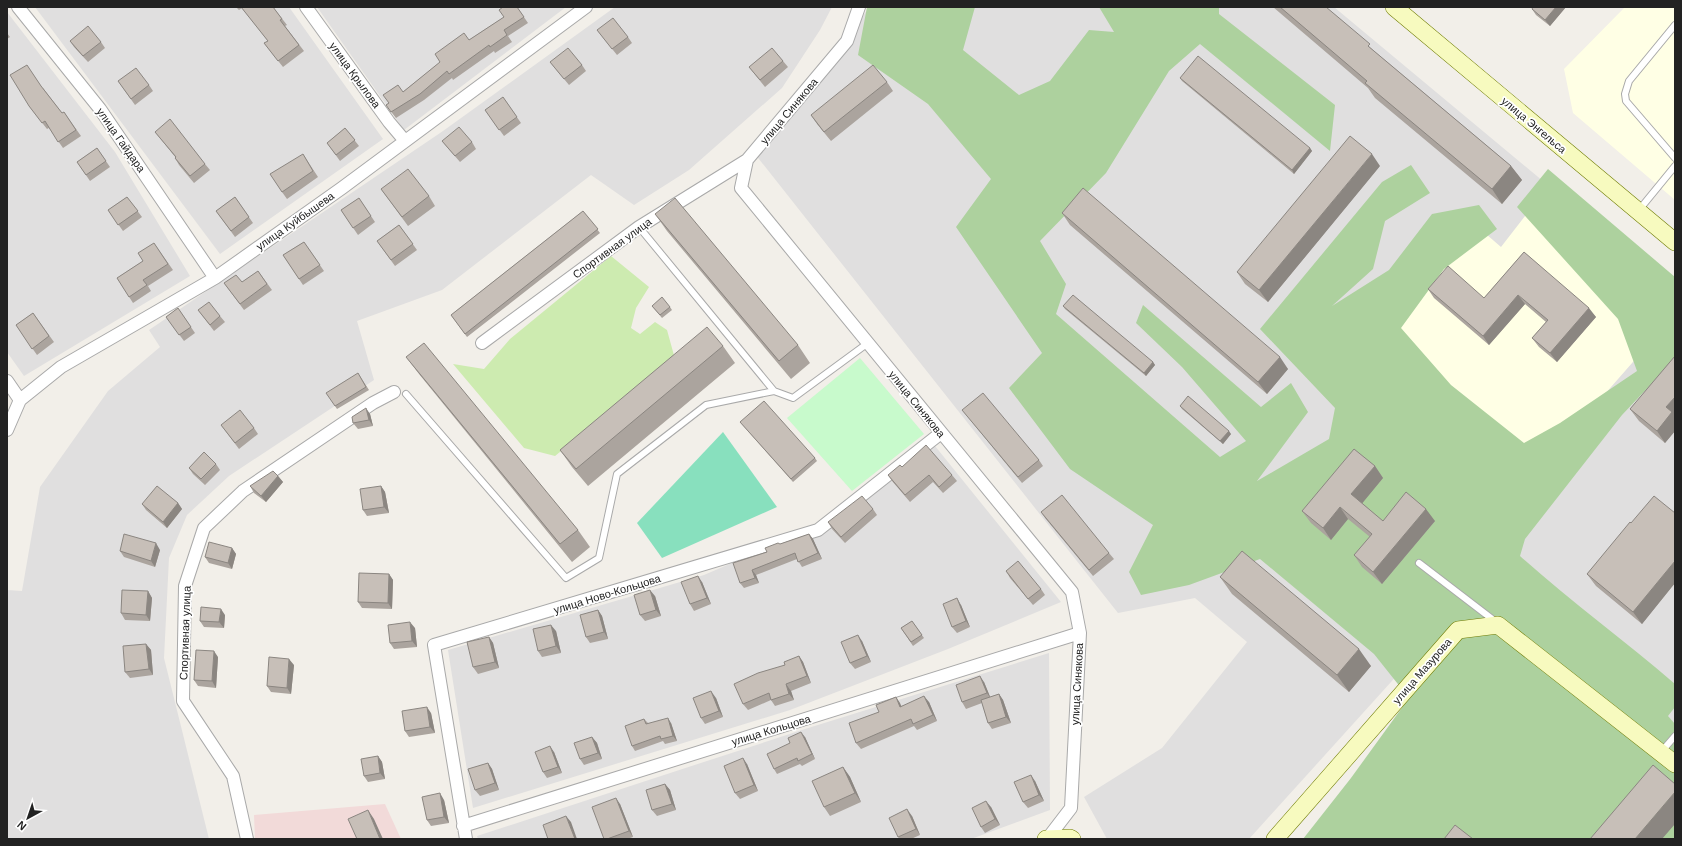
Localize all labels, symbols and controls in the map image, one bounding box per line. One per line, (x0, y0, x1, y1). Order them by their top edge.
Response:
street label: улица Крылова (327, 40, 383, 111)
street label: улица Синякова (758, 75, 821, 146)
street label: улица Энгельса (1499, 95, 1569, 156)
street label: улица Гайдара (94, 106, 148, 175)
street label: улица Куйбышева (254, 189, 337, 252)
street label: Спортивная улица (570, 215, 654, 281)
street label: улица Синякова (886, 368, 948, 440)
street label: улица Ново-Кольцова (552, 572, 663, 616)
street label: Спортивная улица (177, 585, 193, 680)
street label: улица Мазурова (1390, 635, 1454, 706)
street label: улица Синякова (1069, 642, 1085, 725)
street label: улица Кольцова (730, 712, 813, 748)
north arrow (8, 798, 48, 838)
text: N (15, 818, 28, 833)

